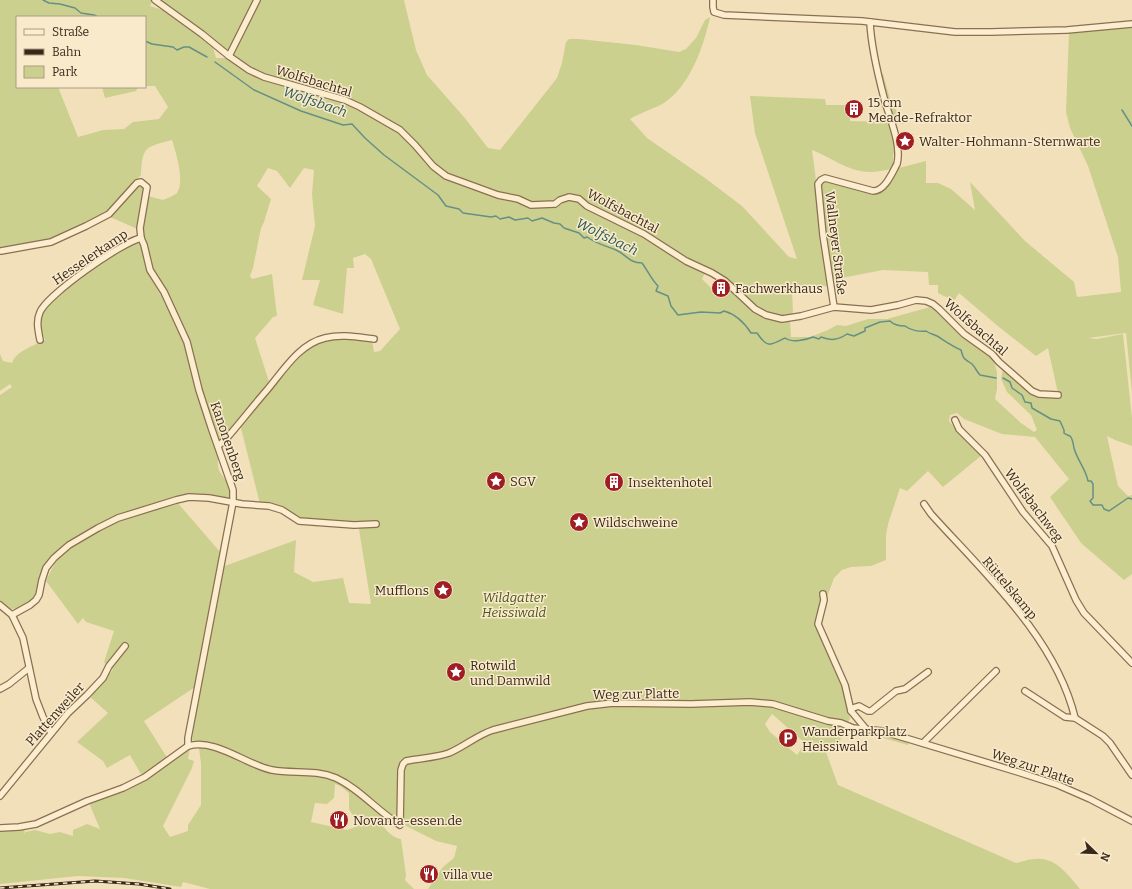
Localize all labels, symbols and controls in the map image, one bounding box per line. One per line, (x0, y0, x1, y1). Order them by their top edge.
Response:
legend (16, 16, 146, 88)
text: Straße (52, 25, 89, 39)
text: Bahn (52, 45, 81, 59)
street label: Wolfsbachtal (274, 62, 354, 100)
text: Park (52, 65, 78, 79)
water label: Wolfsbach (281, 83, 349, 121)
place label: 15 cm Meade-Refraktor (868, 95, 972, 125)
building icon: 15 cm Meade-Refraktor (843, 98, 865, 120)
place icon: Walter-Hohmann-Sternwarte (894, 130, 916, 152)
place label: Walter-Hohmann-Sternwarte (919, 134, 1100, 149)
street label: Wolfsbachtal (585, 186, 661, 236)
street label: Wallneyer Straße (822, 190, 850, 296)
water label: Wolfsbach (573, 215, 641, 259)
street label: Hesselerkamp (50, 226, 131, 288)
building icon: Fachwerkhaus (710, 277, 732, 299)
place label: Fachwerkhaus (735, 281, 823, 296)
street label: Wolfsbachtal (941, 295, 1011, 359)
street label: Kanonenberg (207, 400, 249, 482)
street label: Wolfsbachweg (1002, 465, 1066, 545)
place icon: SGV (485, 470, 507, 492)
building icon: Insektenhotel (603, 471, 625, 493)
place label: SGV (510, 474, 536, 489)
place label: Insektenhotel (628, 475, 712, 490)
place icon: Wildschweine (568, 511, 590, 533)
place label: Wildschweine (593, 515, 678, 530)
street label: Rüttelskamp (980, 554, 1041, 622)
place icon: Mufflons (432, 579, 454, 601)
place label: Mufflons (375, 583, 429, 598)
park label: Wildgatter Heissiwald (482, 590, 547, 620)
place label: Rotwild und Damwild (470, 658, 551, 688)
place icon: Rotwild und Damwild (445, 661, 467, 683)
street label: Plattenweiler (23, 679, 88, 749)
street label: Weg zur Platte (593, 686, 679, 702)
place label: Wanderparkplatz Heissiwald (802, 724, 907, 754)
parking icon: Wanderparkplatz Heissiwald (777, 727, 799, 749)
street label: Weg zur Platte (990, 746, 1076, 788)
restaurant icon: Novanta-essen.de (328, 809, 350, 831)
place label: Novanta-essen.de (353, 813, 462, 828)
north arrow (1076, 833, 1116, 873)
text: N (1097, 850, 1112, 864)
restaurant icon: villa vue (418, 863, 440, 885)
place label: villa vue (442, 867, 493, 882)

